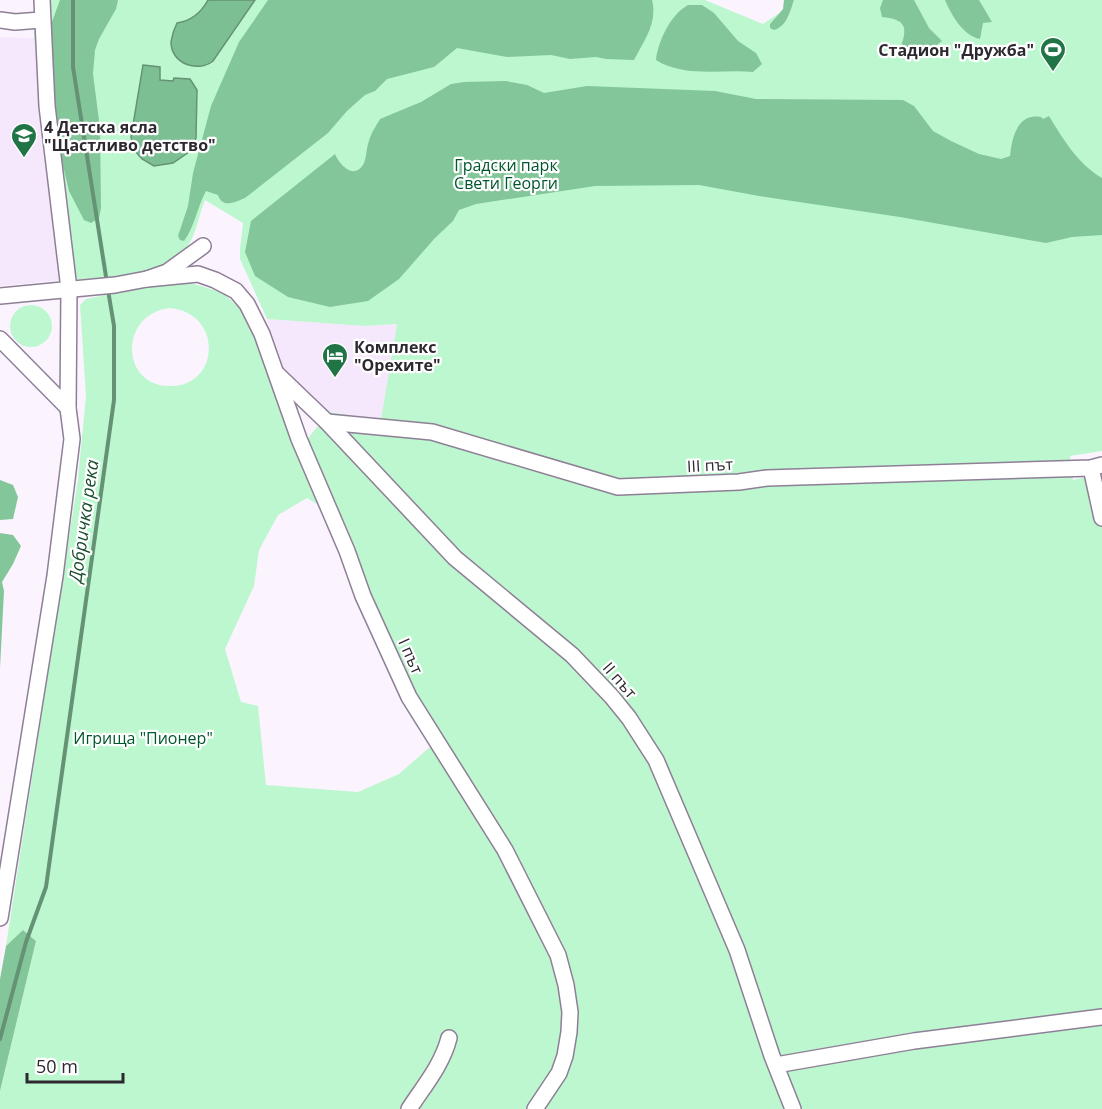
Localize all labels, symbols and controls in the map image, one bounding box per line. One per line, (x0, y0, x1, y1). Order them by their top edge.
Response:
sports icon: Стадион "Дружба" (1038, 35, 1068, 73)
place label: Стадион "Дружба" (878, 39, 1034, 61)
place label: 4 Детска ясла "Щастливо детство" (44, 116, 216, 156)
school or university icon: 4 Детска ясла "Щастливо детство" (9, 121, 39, 159)
park label: Градски парк Свети Георги (454, 154, 558, 194)
place label: Комплекс "Орехите" (354, 336, 441, 376)
hotel icon: Комплекс "Орехите" (320, 341, 350, 379)
street label: ІІІ път (686, 453, 734, 477)
water label: Добричка река (62, 458, 103, 586)
street label: І път (393, 635, 429, 678)
street label: ІІ път (598, 657, 642, 703)
park label: Игрища "Пионер" (73, 727, 213, 749)
scale bar (27, 1046, 123, 1084)
text: 50 m (36, 1054, 78, 1078)

